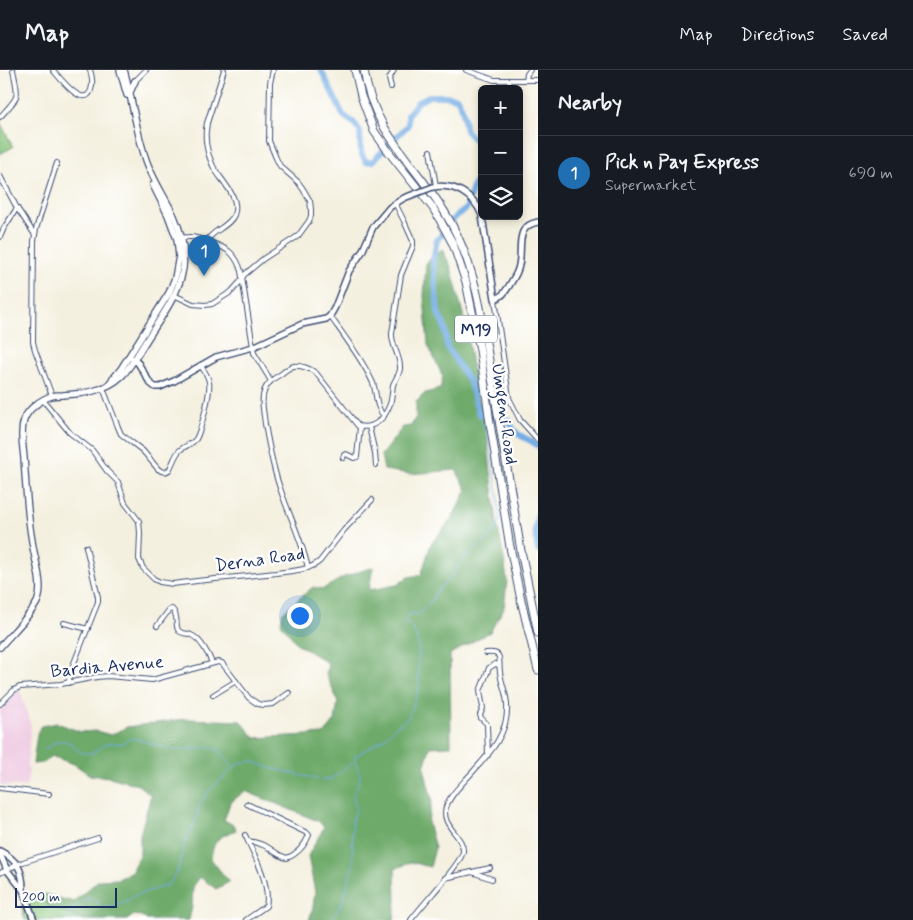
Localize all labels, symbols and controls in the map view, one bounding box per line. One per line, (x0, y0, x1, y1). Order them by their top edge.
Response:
text: Map (25, 19, 69, 50)
text: Map (680, 23, 713, 47)
text: Directions (741, 23, 815, 47)
text: Saved (843, 23, 888, 47)
map controls (478, 85, 523, 220)
button: + (478, 85, 523, 130)
text: Nearby (558, 89, 622, 117)
button: − (478, 130, 523, 175)
text: Pick n Pay Express (605, 150, 759, 175)
text: 1 (570, 163, 578, 184)
text: 690 m (849, 163, 893, 184)
button: layers (478, 175, 523, 220)
text: Supermarket (605, 175, 696, 196)
pin: 1 (188, 235, 220, 276)
road number: M19 (455, 315, 497, 342)
street label: Umgeni Road (483, 362, 523, 466)
street label: Derna Road (214, 542, 307, 578)
your location (287, 603, 313, 629)
street label: Bardia Avenue (50, 650, 165, 684)
scale bar (15, 885, 118, 908)
text: 200 m (22, 888, 60, 906)

